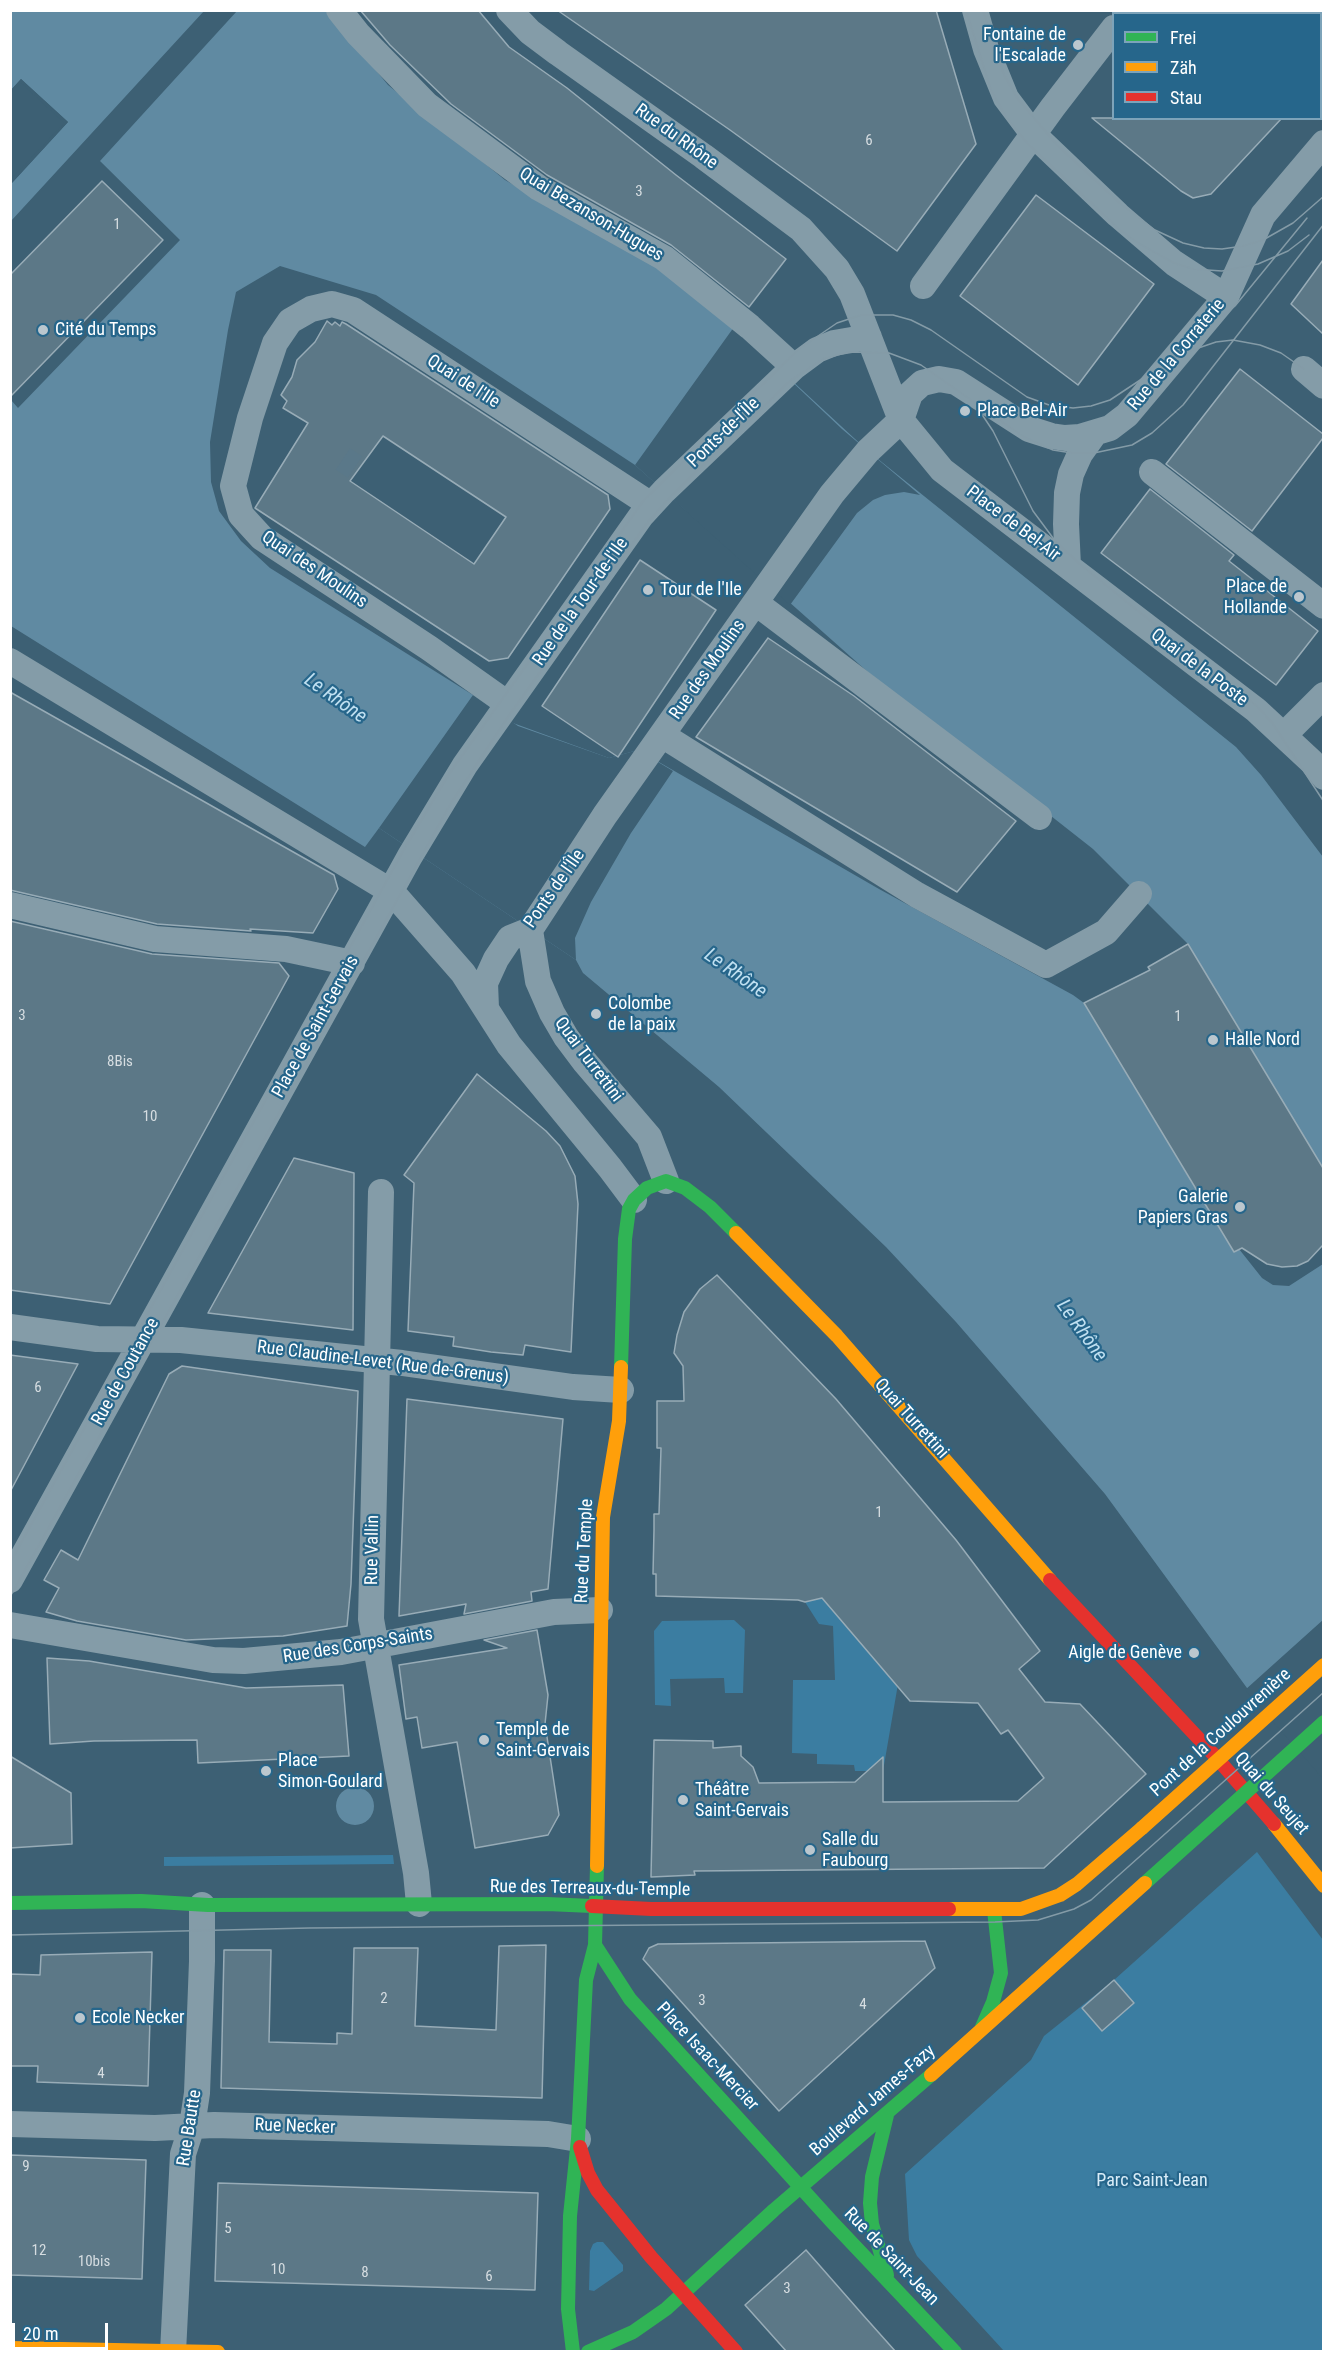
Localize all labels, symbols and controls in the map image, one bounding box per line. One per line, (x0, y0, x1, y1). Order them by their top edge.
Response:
legend (1112, 12, 1322, 120)
place label: Fontaine de l'Escalade (983, 24, 1066, 66)
text: Frei (1170, 27, 1196, 48)
marker: Fontaine de l'Escalade (1071, 38, 1085, 52)
text: Zäh (1170, 57, 1197, 78)
text: Stau (1170, 87, 1202, 108)
street label: Rue du Rhône (630, 100, 722, 174)
house number: 6 (865, 132, 873, 150)
street label: Quai Bezanson-Hugues (515, 163, 667, 267)
house number: 3 (635, 183, 643, 201)
house number: 1 (113, 216, 121, 234)
street label: Rue de la Corraterie (1124, 295, 1230, 415)
place label: Cité du Temps (55, 319, 157, 341)
marker: Cité du Temps (36, 323, 50, 337)
street label: Quai de l'Ile (423, 351, 503, 413)
street label: Ponts-de-l'Île (683, 393, 765, 473)
place label: Place Bel-Air (977, 400, 1067, 422)
marker: Place Bel-Air (958, 404, 972, 418)
street label: Place de Bel-Air (962, 482, 1064, 566)
street label: Quai des Moulins (257, 527, 371, 613)
street label: Rue de la Tour-de-l'Ile (529, 534, 633, 670)
place label: Place de Hollande (1224, 576, 1287, 618)
place label: Tour de l'Ile (660, 579, 742, 601)
marker: Tour de l'Ile (641, 583, 655, 597)
marker: Place de Hollande (1292, 590, 1306, 604)
street label: Rue des Moulins (666, 616, 750, 724)
street label: Quai de la Poste (1146, 625, 1252, 711)
water label: Le Rhône (299, 669, 371, 729)
street label: Ponts de l'Île (520, 845, 590, 933)
water label: Le Rhône (699, 944, 771, 1004)
street label: Place de Saint-Gervais (268, 952, 364, 1102)
place label: Colombe de la paix (608, 993, 676, 1036)
house number: 3 (18, 1007, 26, 1025)
marker: Colombe de la paix (589, 1007, 603, 1021)
house number: 1 (1174, 1008, 1182, 1026)
street label: Quai Turrettini (549, 1013, 627, 1107)
place label: Halle Nord (1225, 1029, 1300, 1051)
marker: Halle Nord (1206, 1033, 1220, 1047)
house number: 8Bis (107, 1053, 133, 1071)
house number: 10 (143, 1108, 157, 1126)
place label: Galerie Papiers Gras (1138, 1186, 1228, 1228)
marker: Galerie Papiers Gras (1233, 1200, 1247, 1214)
water label: Le Rhône (1050, 1295, 1112, 1367)
street label: Rue de Coutance (88, 1314, 164, 1430)
street label: Rue Claudine-Levet (Rue de-Grenus) (256, 1337, 510, 1389)
street label: Quai Turrettini (869, 1374, 953, 1464)
house number: 6 (34, 1379, 42, 1397)
street label: Rue du Temple (571, 1498, 599, 1604)
house number: 1 (875, 1504, 883, 1522)
street label: Rue Vallin (362, 1515, 384, 1585)
street label: Rue des Corps-Saints (282, 1624, 434, 1668)
place label: Aigle de Genève (1068, 1642, 1182, 1664)
marker: Aigle de Genève (1187, 1646, 1201, 1660)
street label: Pont de la Coulouvrenière (1146, 1664, 1296, 1802)
place label: Temple de Saint-Gervais (496, 1719, 590, 1762)
marker: Temple de Saint-Gervais (477, 1733, 491, 1747)
street label: Quai du Seujet (1229, 1748, 1313, 1840)
place label: Place Simon-Goulard (278, 1750, 383, 1792)
marker: Place Simon-Goulard (259, 1764, 273, 1778)
place label: Théâtre Saint-Gervais (695, 1779, 789, 1822)
marker: Théâtre Saint-Gervais (676, 1793, 690, 1807)
place label: Salle du Faubourg (822, 1829, 888, 1872)
marker: Salle du Faubourg (803, 1843, 817, 1857)
street label: Rue des Terreaux-du-Temple (490, 1876, 690, 1902)
house number: 2 (380, 1990, 388, 2008)
house number: 3 (698, 1992, 706, 2010)
house number: 4 (859, 1996, 867, 2014)
street label: Place Isaac-Mercier (651, 1998, 763, 2116)
place label: Ecole Necker (92, 2007, 185, 2029)
marker: Ecole Necker (73, 2011, 87, 2025)
street label: Boulevard James-Fazy (806, 2041, 940, 2161)
house number: 4 (97, 2065, 105, 2083)
street label: Rue Bautte (173, 2088, 207, 2168)
street label: Rue Necker (254, 2115, 336, 2139)
house number: 9 (22, 2158, 30, 2176)
park label: Parc Saint-Jean (1096, 2170, 1208, 2192)
street label: Rue de Saint-Jean (839, 2204, 943, 2310)
house number: 5 (224, 2220, 232, 2238)
house number: 12 (32, 2242, 46, 2260)
house number: 10bis (78, 2253, 110, 2271)
house number: 10 (271, 2261, 285, 2279)
house number: 8 (361, 2264, 369, 2282)
house number: 6 (485, 2268, 493, 2286)
house number: 3 (783, 2280, 791, 2298)
scale bar (15, 2311, 111, 2349)
text: 20 m (23, 2323, 58, 2344)

